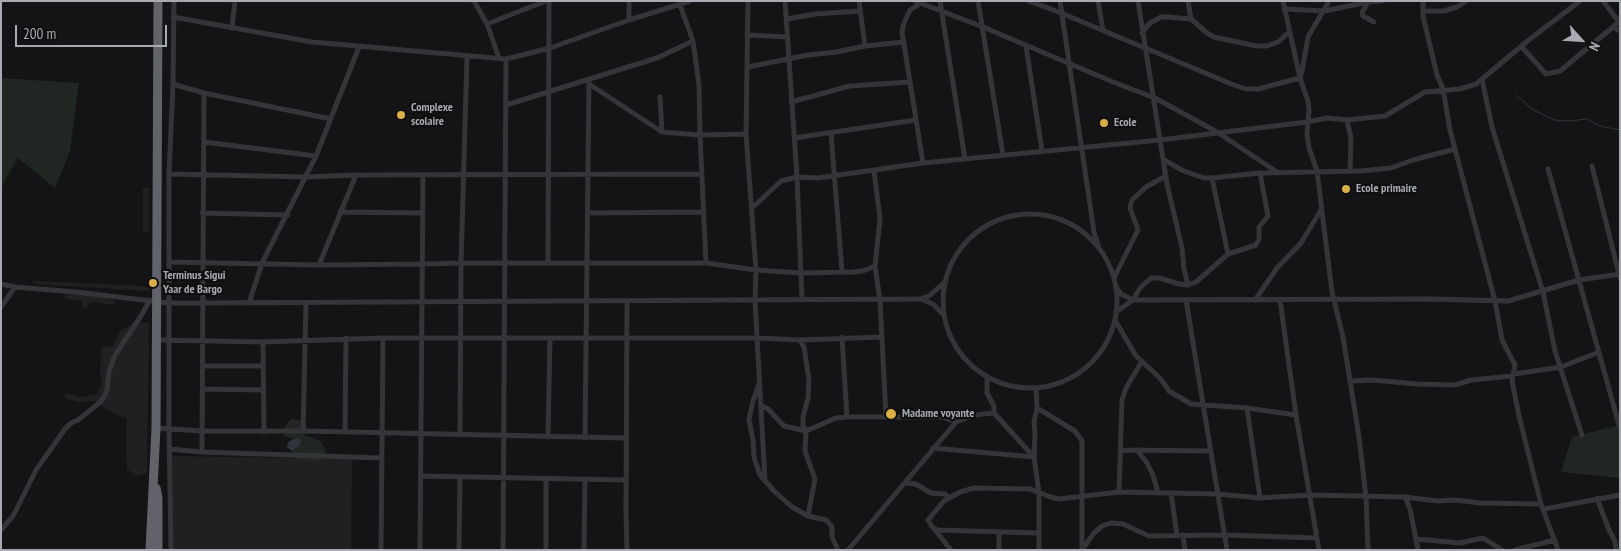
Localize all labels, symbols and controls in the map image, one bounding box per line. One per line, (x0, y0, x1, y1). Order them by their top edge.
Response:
scale bar (18, 15, 170, 47)
north arrow (1556, 15, 1606, 65)
text: 200 m (23, 24, 56, 43)
text: N (1585, 39, 1604, 54)
place label: Complexe scolaire (411, 101, 453, 129)
marker: Complexe scolaire (395, 109, 407, 121)
place label: Ecole (1114, 116, 1137, 130)
marker: Ecole (1098, 117, 1110, 129)
place label: Ecole primaire (1356, 182, 1417, 196)
marker: Ecole primaire (1340, 183, 1352, 195)
place label: Terminus Sigui Yaar de Bargo (163, 269, 225, 297)
marker: Terminus Sigui Yaar de Bargo (147, 277, 159, 289)
marker: Madame voyante (884, 407, 898, 421)
place label: Madame voyante (902, 407, 974, 421)

